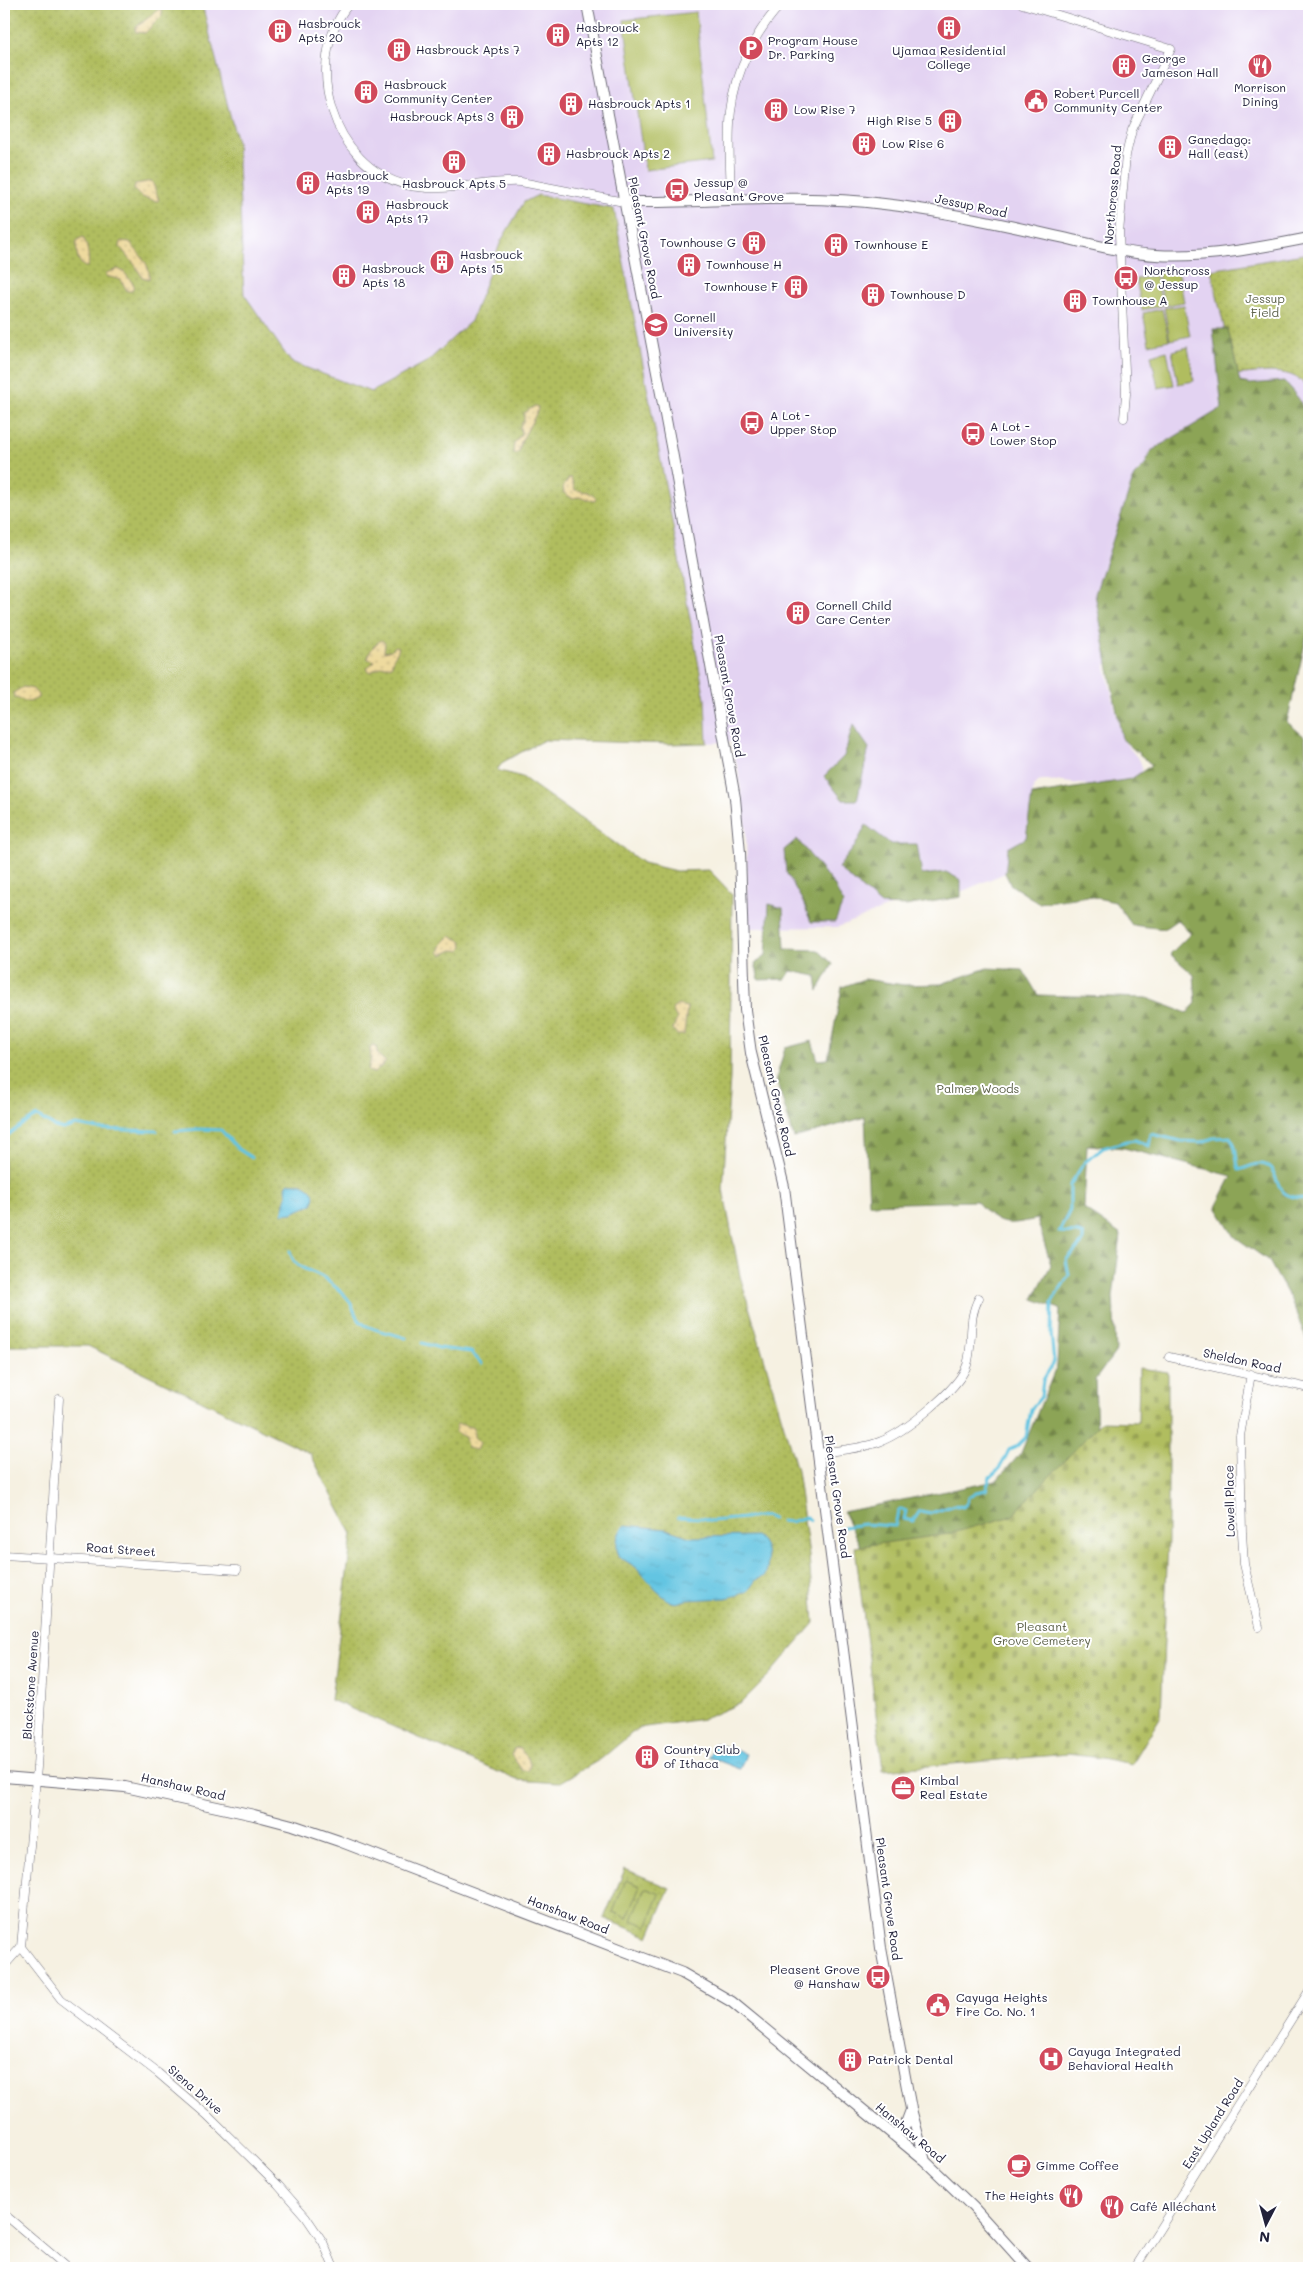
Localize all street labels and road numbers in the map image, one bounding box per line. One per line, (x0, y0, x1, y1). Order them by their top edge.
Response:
street label: Northcross Road (1100, 144, 1124, 245)
street label: Pleasant Grove Road (625, 175, 665, 301)
street label: Jessup Road (934, 190, 1009, 221)
street label: Pleasant Grove Road (711, 633, 749, 759)
street label: Pleasant Grove Road (755, 1034, 799, 1158)
street label: Sheldon Road (1202, 1344, 1283, 1376)
street label: Pleasant Grove Road (821, 1434, 855, 1560)
street label: Lowell Place (1220, 1465, 1238, 1537)
street label: Roat Street (86, 1539, 156, 1559)
street label: Blackstone Avenue (18, 1630, 42, 1740)
street label: Hanshaw Road (140, 1769, 227, 1804)
street label: Pleasant Grove Road (872, 1836, 906, 1962)
street label: Hanshaw Road (525, 1891, 612, 1937)
street label: Siena Drive (165, 2061, 226, 2117)
street label: East Upland Road (1178, 2075, 1246, 2171)
street label: Hanshaw Road (873, 2099, 949, 2166)

